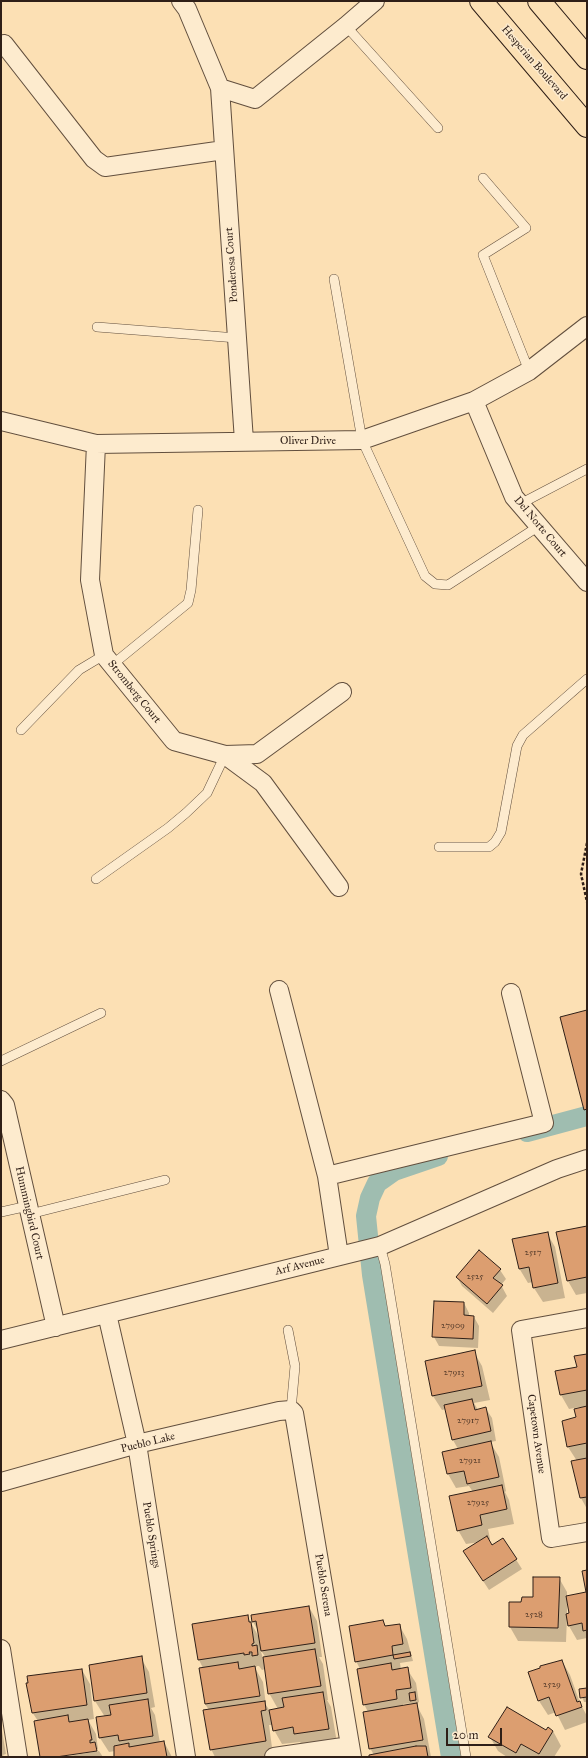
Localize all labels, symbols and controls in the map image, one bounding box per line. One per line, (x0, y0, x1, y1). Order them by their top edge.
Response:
street label: Hesperian Boulevard (498, 23, 570, 103)
street label: Ponderosa Court (223, 227, 241, 303)
street label: Oliver Drive (280, 434, 336, 448)
street label: Del Norte Court (511, 494, 569, 560)
street label: Stromberg Court (104, 658, 164, 726)
street label: Hummingbird Court (12, 1165, 46, 1261)
house number: 2517 (525, 1248, 541, 1258)
street label: Arf Avenue (274, 1253, 326, 1279)
house number: 2525 (466, 1272, 484, 1282)
house number: 27909 (441, 1321, 465, 1331)
house number: 27913 (444, 1368, 464, 1378)
street label: Capetown Avenue (524, 1393, 548, 1475)
house number: 27917 (457, 1416, 479, 1426)
street label: Pueblo Lake (120, 1430, 176, 1456)
house number: 27921 (459, 1456, 481, 1466)
house number: 27925 (467, 1498, 489, 1508)
street label: Pueblo Springs (139, 1501, 163, 1569)
street label: Pueblo Serena (312, 1553, 334, 1617)
house number: 2528 (525, 1610, 543, 1620)
house number: 2529 (543, 1680, 561, 1690)
scale bar (448, 1720, 504, 1746)
text: 20 m (453, 1728, 479, 1742)

